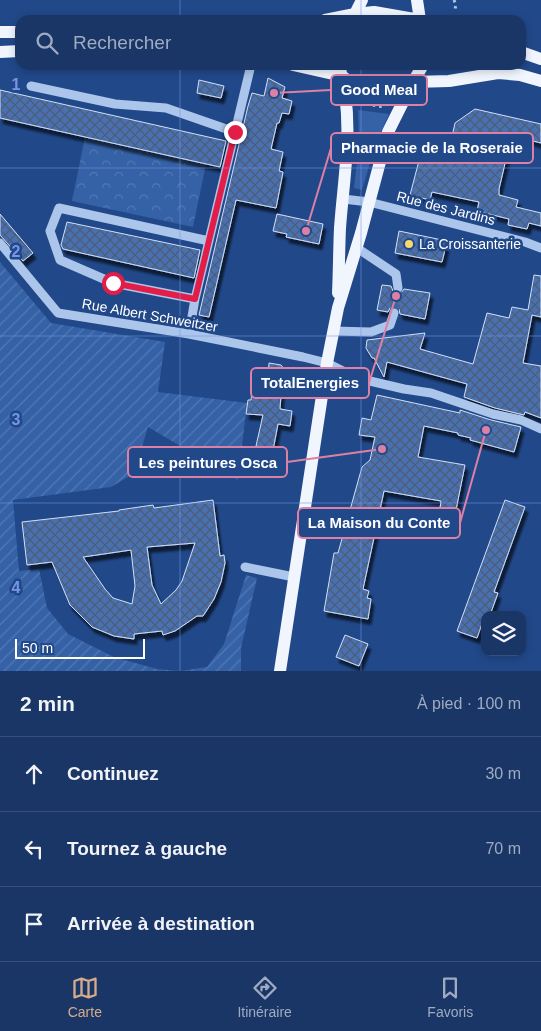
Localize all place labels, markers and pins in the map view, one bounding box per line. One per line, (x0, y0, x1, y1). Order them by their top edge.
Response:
callout: Good Meal (331, 75, 427, 105)
callout: Pharmacie de la Roseraie (331, 133, 533, 163)
place label: La Croissanterie (419, 236, 521, 252)
marker: La Croissanterie (403, 238, 415, 250)
callout: TotalEnergies (251, 368, 369, 398)
callout: Les peintures Osca (128, 447, 287, 477)
callout: La Maison du Conte (298, 508, 460, 538)

